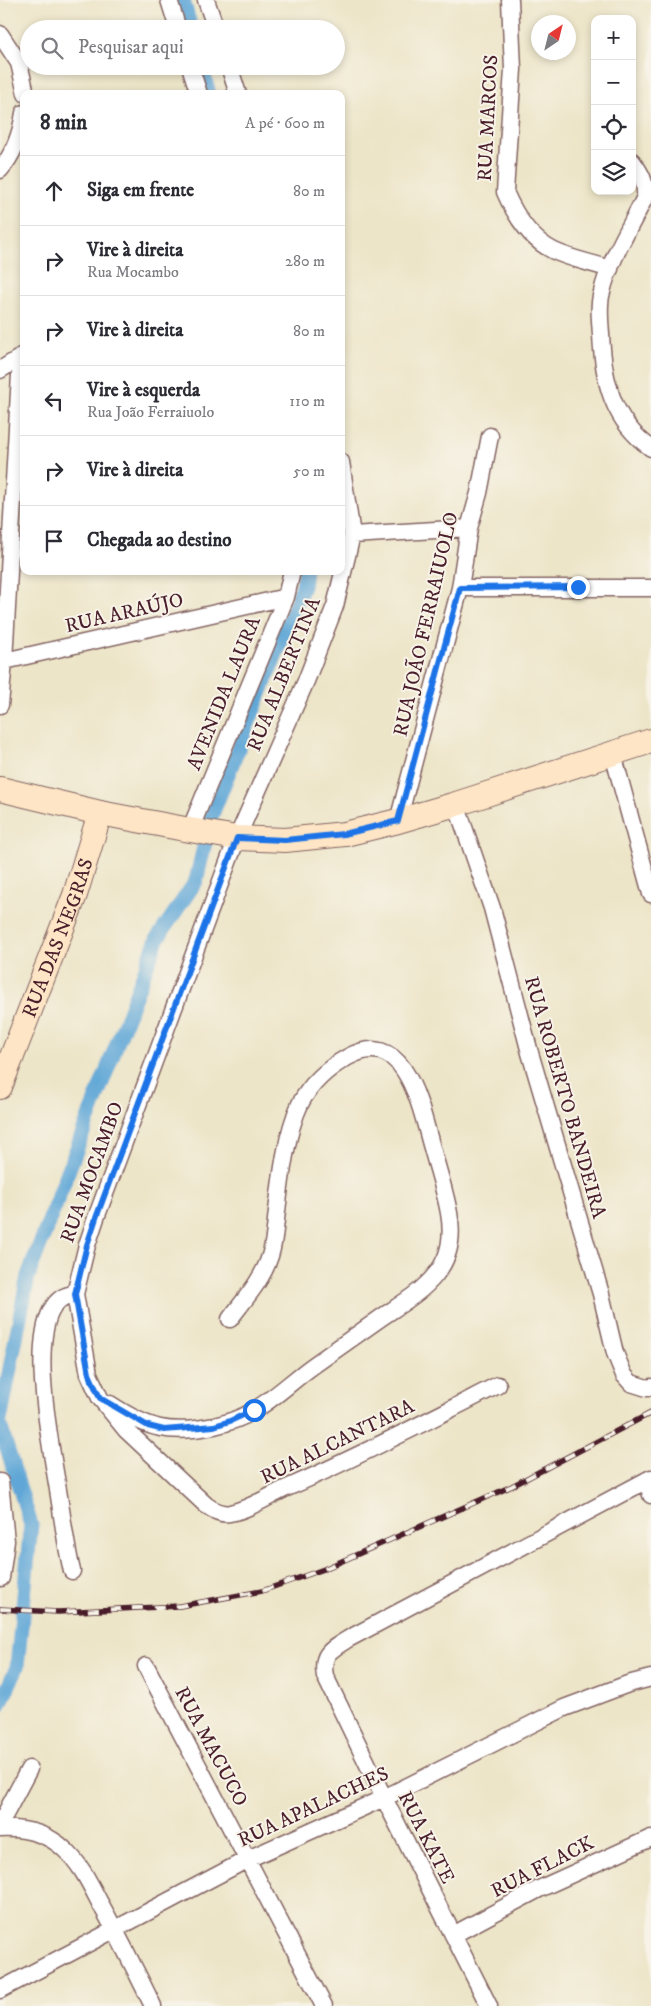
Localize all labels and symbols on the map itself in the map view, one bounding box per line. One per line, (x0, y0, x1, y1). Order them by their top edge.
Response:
north arrow (531, 15, 576, 60)
street label: RUA MARCOS (473, 54, 504, 182)
street label: RUA JOÃO FERRAIUOLO (387, 509, 464, 739)
route end (567, 576, 590, 599)
street label: RUA ARAÚJO (62, 587, 186, 639)
street label: RUA ALBERTINA (242, 593, 327, 755)
street label: AVENIDA LAURA (182, 613, 267, 774)
street label: RUA DAS NEGRAS (17, 855, 99, 1021)
street label: RUA ROBERTO BANDEIRA (518, 973, 611, 1222)
street label: RUA MOCAMBO (55, 1099, 130, 1246)
street label: RUA ALCANTARA (257, 1394, 419, 1490)
route start (243, 1399, 266, 1422)
street label: RUA MACUCO (169, 1683, 253, 1811)
street label: RUA APALACHES (234, 1761, 393, 1853)
street label: RUA KATE (392, 1787, 460, 1888)
street label: RUA FLACK (487, 1831, 598, 1904)

